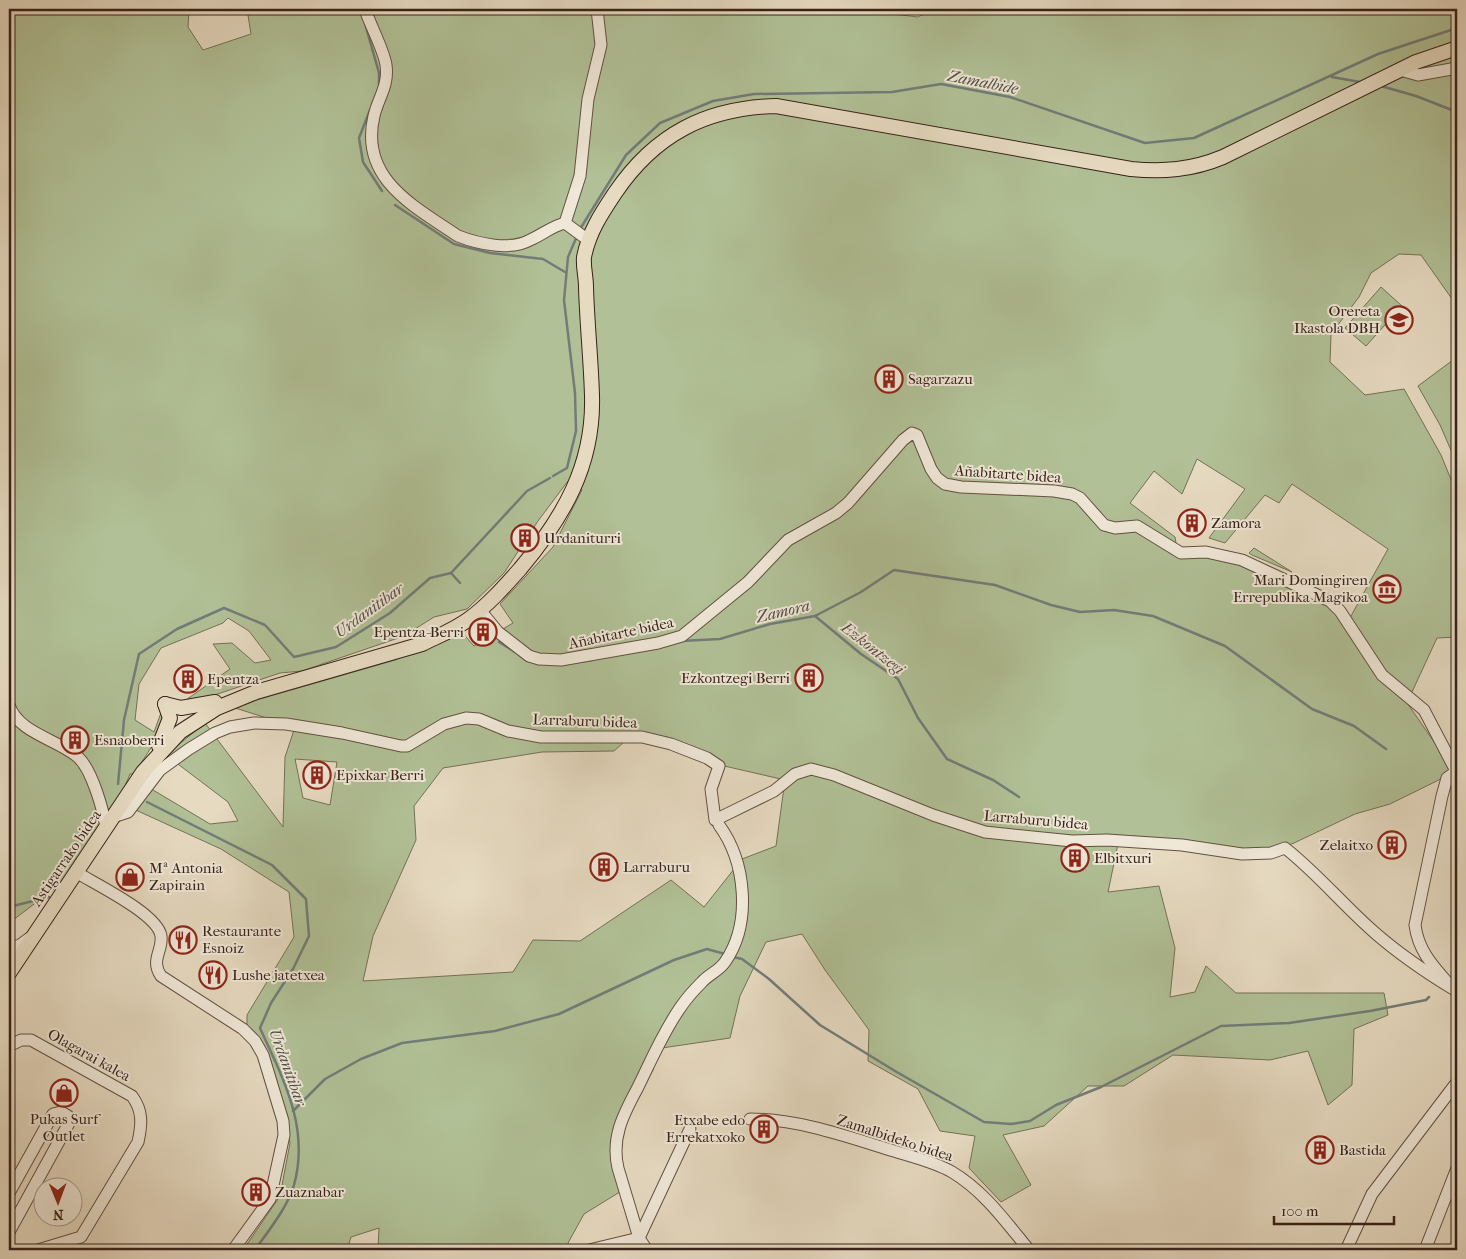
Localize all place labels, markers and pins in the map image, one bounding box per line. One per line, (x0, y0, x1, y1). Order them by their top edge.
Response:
place label: Orereta Ikastola DBH (1294, 302, 1381, 337)
school or university icon: Orereta Ikastola DBH (1384, 305, 1414, 335)
building icon: Sagarzazu (874, 364, 904, 394)
place label: Sagarzazu (908, 370, 973, 388)
building icon: Zamora (1177, 508, 1207, 538)
place label: Zamora (1211, 514, 1262, 532)
building icon: Urdaniturri (510, 523, 540, 553)
place label: Urdaniturri (544, 529, 622, 547)
place label: Mari Domingiren Errepublika Magikoa (1233, 571, 1369, 606)
museum icon: Mari Domingiren Errepublika Magikoa (1372, 574, 1402, 604)
building icon: Epentza-Berri (468, 617, 498, 647)
place label: Epentza-Berri (374, 623, 465, 641)
building icon: Ezkontzegi Berri (794, 663, 824, 693)
building icon: Epentza (173, 664, 203, 694)
place label: Ezkontzegi Berri (681, 669, 791, 687)
place label: Epentza (207, 670, 260, 688)
building icon: Esnaoberri (60, 725, 90, 755)
place label: Esnaoberri (94, 731, 165, 749)
building icon: Epixkar Berri (302, 760, 332, 790)
place label: Epixkar Berri (336, 766, 425, 784)
building icon: Zelaitxo (1377, 830, 1407, 860)
place label: Zelaitxo (1320, 836, 1373, 854)
building icon: Elbitxuri (1060, 843, 1090, 873)
place label: Elbitxuri (1094, 849, 1152, 867)
building icon: Larraburu (589, 852, 619, 882)
place label: Larraburu (623, 858, 690, 876)
place label: Mª Antonia Zapirain (149, 859, 224, 894)
shop icon: Mª Antonia Zapirain (115, 862, 145, 892)
place label: Restaurante Esnoiz (202, 922, 282, 957)
restaurant icon: Restaurante Esnoiz (168, 925, 198, 955)
restaurant icon: Lushe jatetxea (198, 960, 228, 990)
place label: Lushe jatetxea (232, 966, 326, 984)
shop icon: Pukas Surf Outlet (49, 1078, 79, 1108)
place label: Pukas Surf Outlet (30, 1110, 101, 1145)
place label: Etxabe edo Errekatxoko (666, 1111, 745, 1146)
building icon: Etxabe edo Errekatxoko (749, 1114, 779, 1144)
building icon: Bastida (1305, 1135, 1335, 1165)
place label: Bastida (1339, 1141, 1387, 1159)
building icon: Zuaznabar (241, 1177, 271, 1207)
place label: Zuaznabar (275, 1183, 345, 1201)

